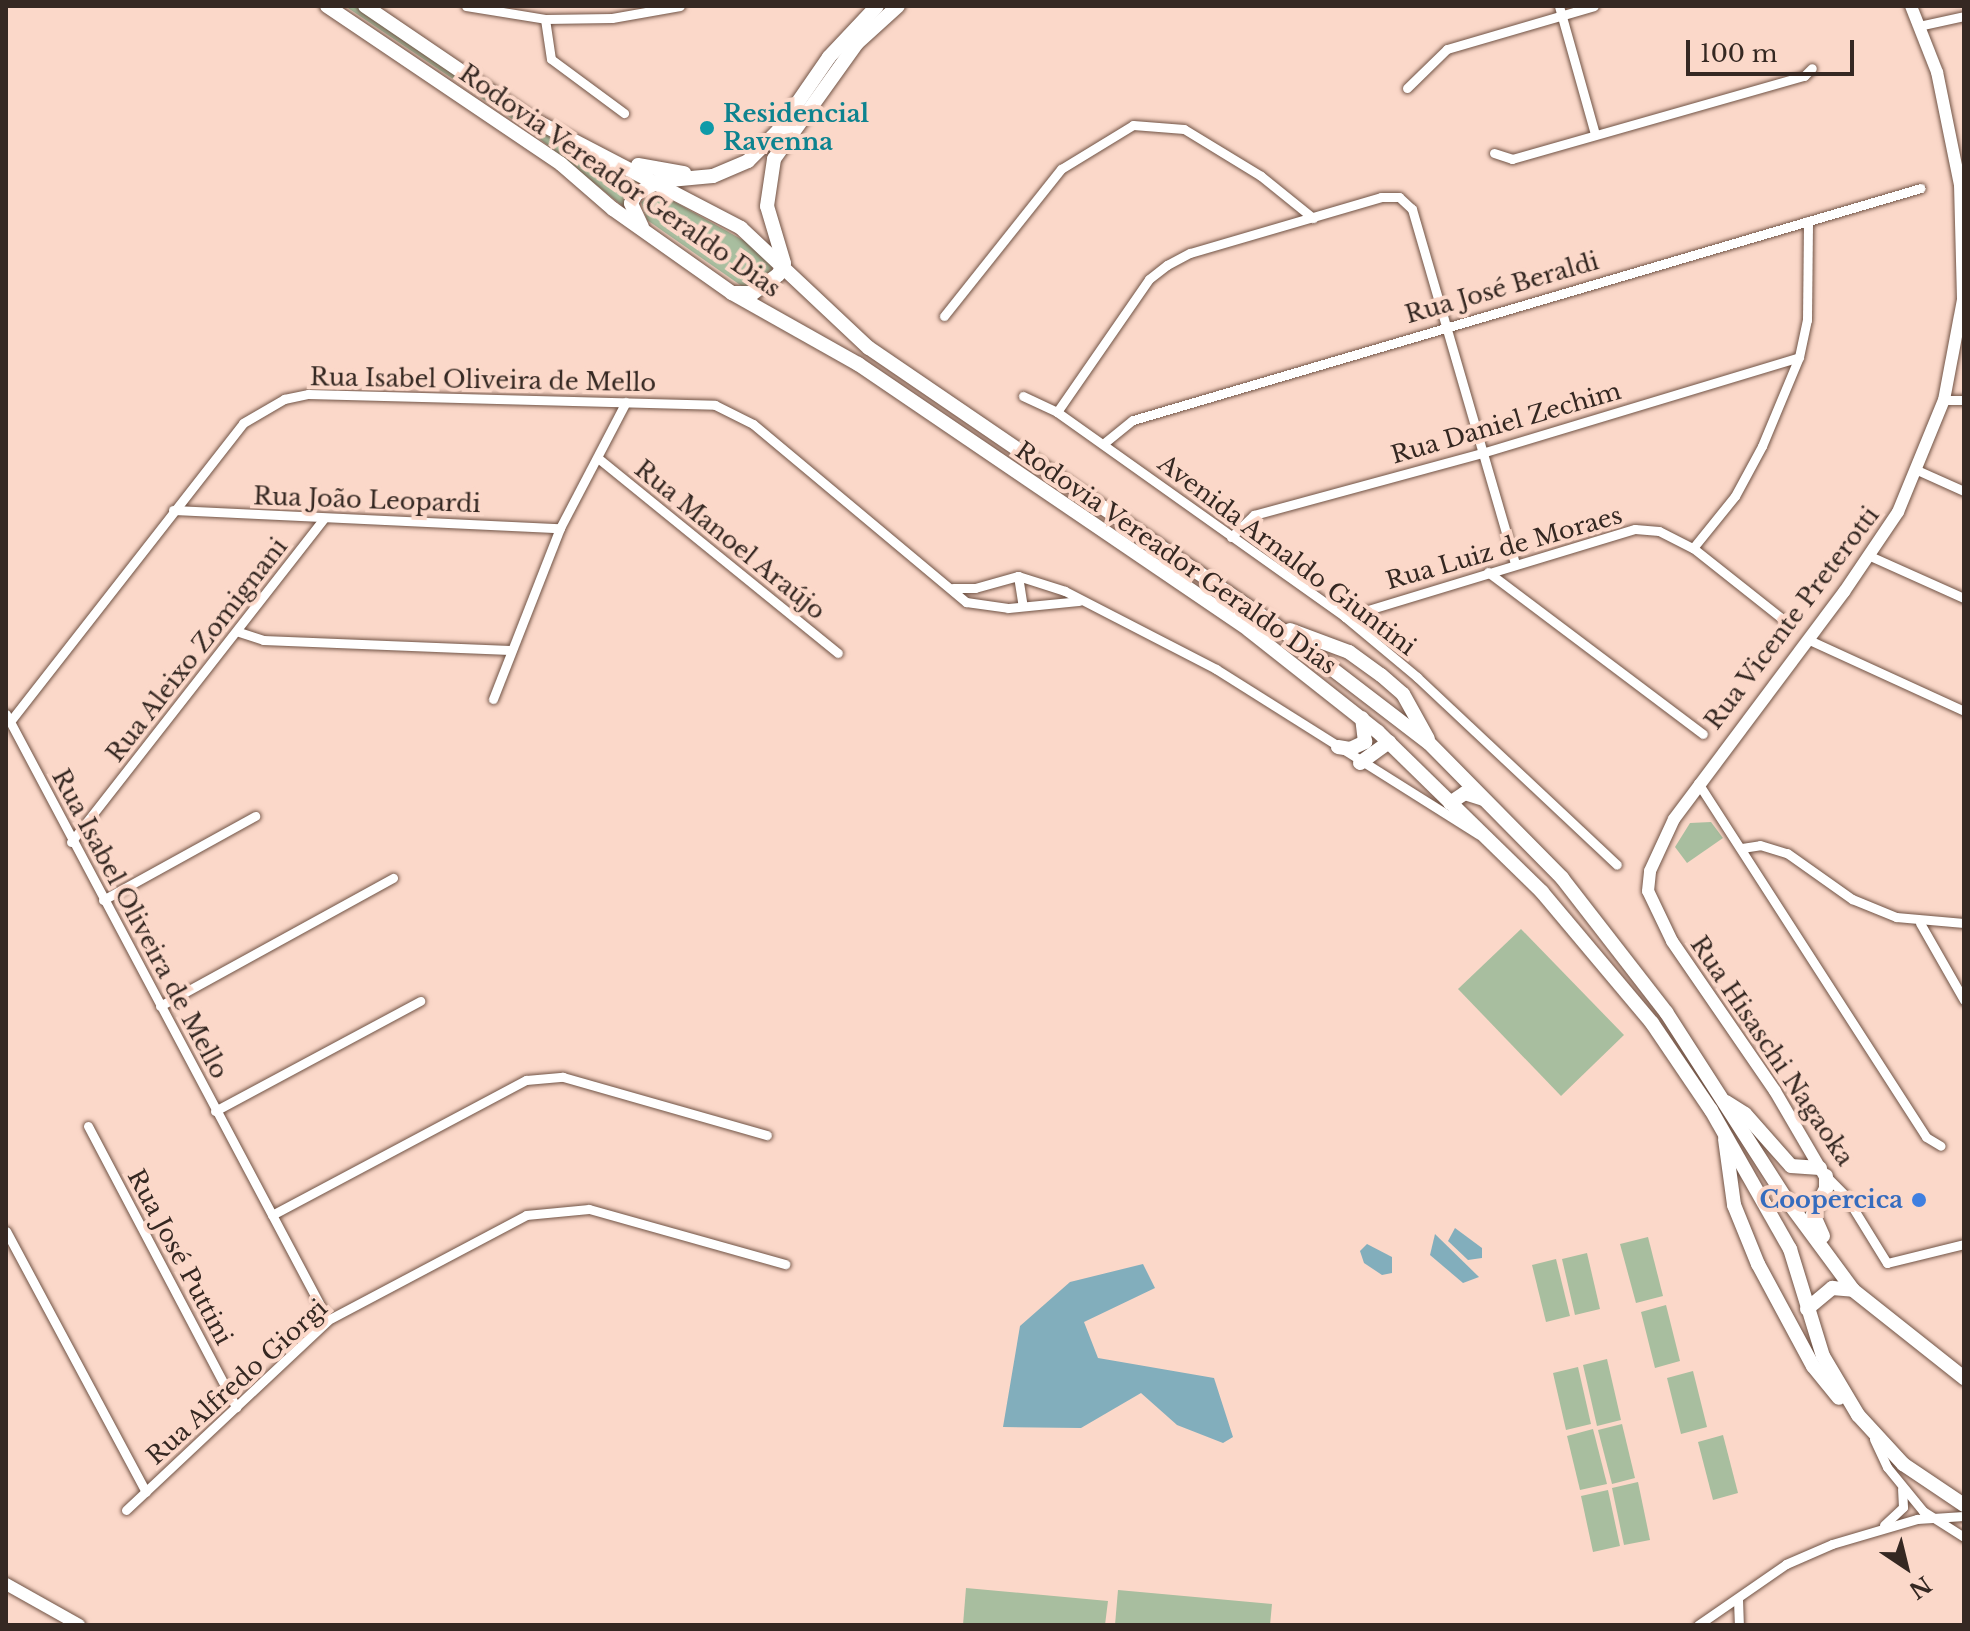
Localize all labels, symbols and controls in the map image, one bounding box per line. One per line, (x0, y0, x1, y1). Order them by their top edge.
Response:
scale bar (1690, 24, 1858, 74)
text: 100 m (1700, 39, 1778, 68)
street label: Rodovia Vereador Geraldo Dias (453, 58, 787, 304)
place label: Residencial Ravenna (723, 100, 869, 156)
marker: Residencial Ravenna (698, 119, 716, 137)
street label: Rua José Beraldi (1402, 247, 1602, 329)
street label: Rua Isabel Oliveira de Mello (309, 363, 657, 397)
street label: Rua Daniel Zechim (1388, 376, 1624, 470)
street label: Rodovia Vereador Geraldo Dias (1009, 435, 1343, 681)
street label: Avenida Arnaldo Giuntini (1152, 448, 1422, 662)
street label: Rua Manoel Araújo (629, 454, 831, 626)
street label: Rua João Leopardi (253, 482, 481, 518)
street label: Rua Luiz de Moraes (1382, 500, 1626, 596)
street label: Rua Vicente Preterotti (1699, 501, 1885, 735)
street label: Rua Aleixo Zomignani (100, 532, 294, 768)
street label: Rua Isabel Oliveira de Mello (46, 764, 234, 1084)
street label: Rua Hisaschi Nagaoka (1684, 931, 1860, 1171)
street label: Rua José Puttini (122, 1164, 238, 1350)
place label: Coopercica (1759, 1186, 1903, 1214)
marker: Coopercica (1910, 1191, 1928, 1209)
street label: Rua Alfredo Giorgi (140, 1293, 334, 1471)
north arrow (1866, 1527, 1946, 1607)
text: N (1904, 1570, 1936, 1604)

